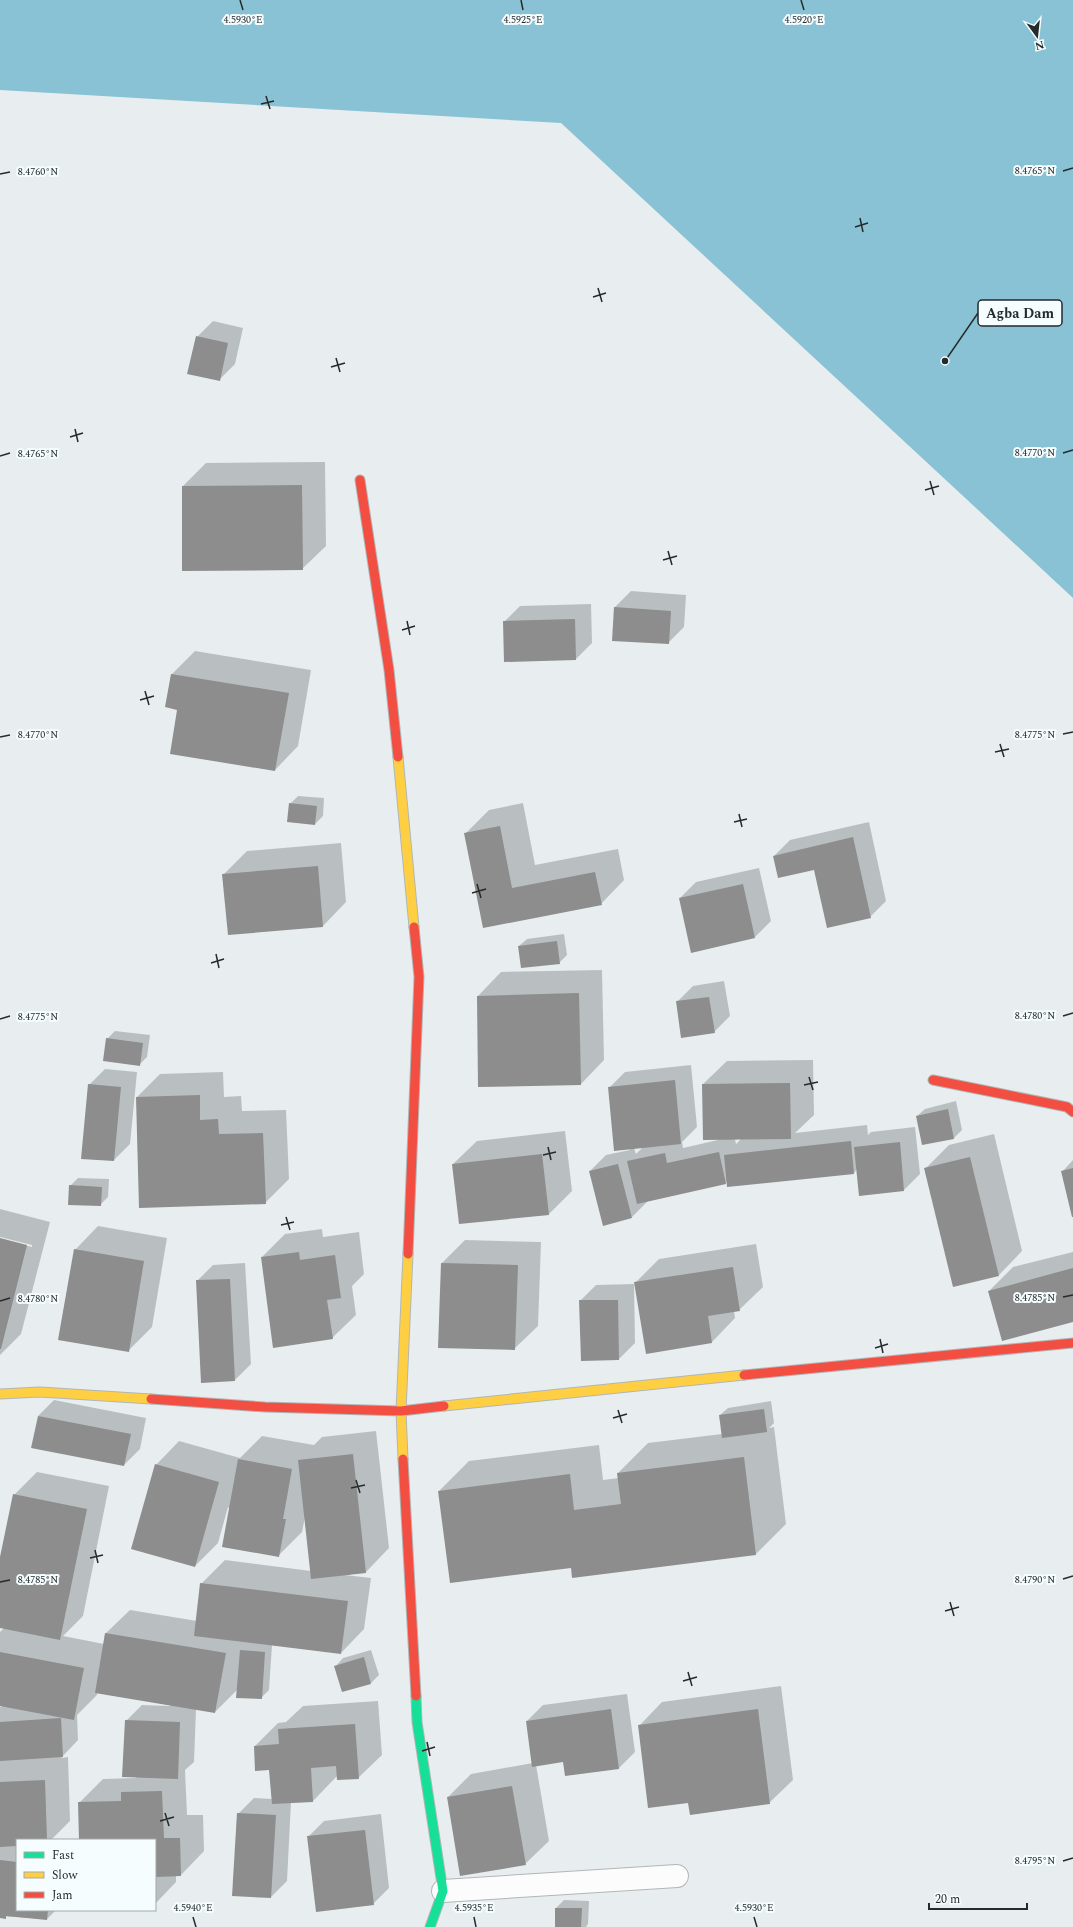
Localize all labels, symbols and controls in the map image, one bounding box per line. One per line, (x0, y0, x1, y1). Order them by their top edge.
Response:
text: 4.5930°E (223, 12, 263, 28)
text: 4.5925°E (503, 12, 543, 28)
text: 4.5920°E (784, 12, 824, 28)
north arrow (1017, 16, 1057, 56)
text: N (1033, 36, 1046, 55)
text: 8.4765°N (1015, 163, 1055, 179)
text: 8.4760°N (18, 164, 58, 180)
callout: Agba Dam (978, 300, 1062, 326)
text: Agba Dam (986, 303, 1054, 324)
text: 8.4770°N (1015, 445, 1055, 461)
text: 8.4765°N (18, 446, 58, 462)
text: 8.4770°N (18, 727, 58, 743)
text: 8.4775°N (1015, 727, 1055, 743)
text: 8.4780°N (1015, 1008, 1055, 1024)
text: 8.4775°N (18, 1009, 58, 1025)
text: 8.4785°N (1015, 1290, 1055, 1306)
text: 8.4780°N (18, 1291, 58, 1307)
text: 8.4785°N (18, 1572, 58, 1588)
text: 8.4790°N (1015, 1572, 1055, 1588)
legend (16, 1839, 156, 1911)
text: Fast (52, 1846, 74, 1865)
text: 8.4795°N (1015, 1853, 1055, 1869)
text: Slow (52, 1866, 78, 1885)
scale bar (929, 1885, 1027, 1911)
text: Jam (52, 1886, 73, 1905)
text: 20 m (935, 1890, 960, 1909)
text: 4.5940°E (173, 1900, 213, 1916)
text: 4.5935°E (454, 1900, 494, 1916)
text: 4.5930°E (734, 1900, 774, 1916)

